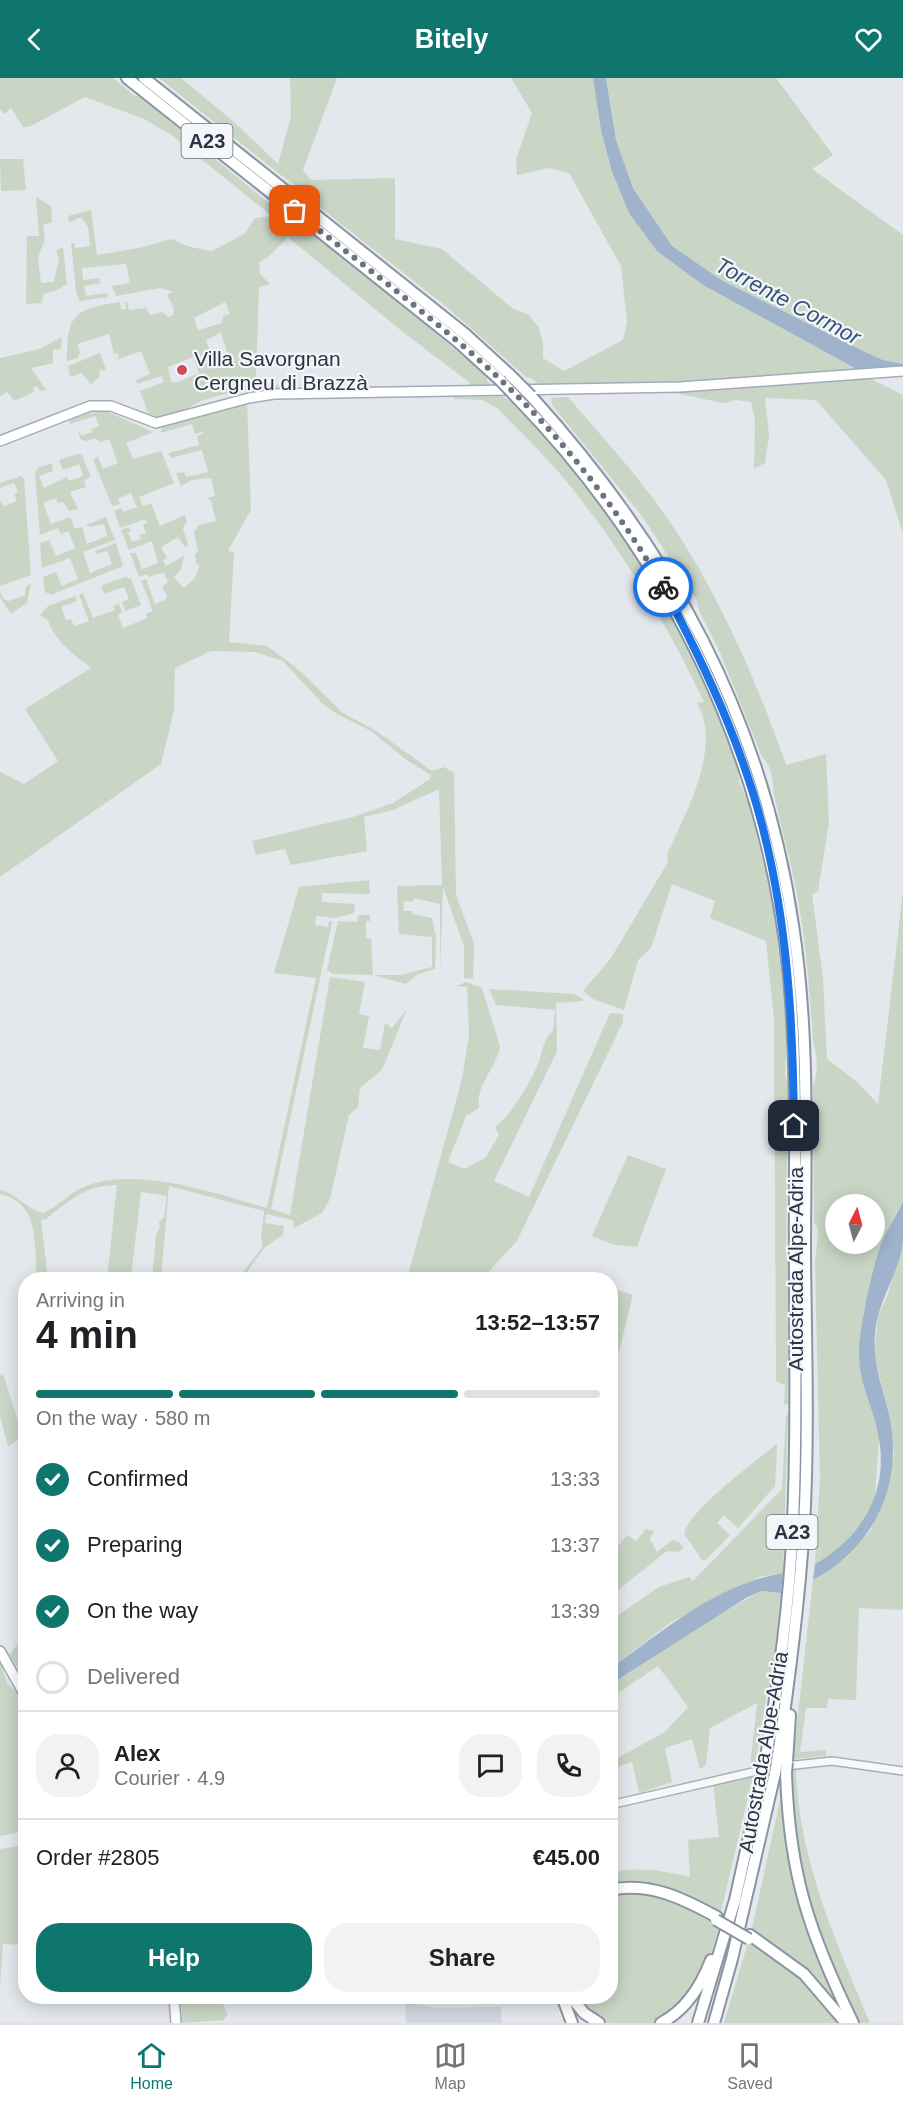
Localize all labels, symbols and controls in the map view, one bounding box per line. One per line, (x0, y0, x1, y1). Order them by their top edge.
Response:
icon: back (18, 23, 51, 56)
icon: heart (852, 23, 885, 56)
text: Bitely (415, 24, 488, 54)
road number: A23 (182, 124, 232, 158)
pin (269, 185, 320, 236)
icon: bag (278, 194, 311, 227)
water label: Torrente Cormor (711, 252, 866, 351)
place label: Villa Savorgnan Cergneu di Brazzà (194, 347, 368, 394)
marker: Villa Savorgnan Cergneu di Brazzà (175, 363, 189, 377)
courier (633, 557, 693, 617)
icon: bike (647, 571, 680, 604)
pin (768, 1100, 819, 1151)
icon: home (777, 1109, 810, 1142)
street label: Autostrada Alpe-Adria (784, 1167, 807, 1371)
north arrow (825, 1194, 885, 1254)
map controls (825, 1194, 885, 1254)
text: Arriving in (36, 1289, 125, 1311)
text: 13:52–13:57 (475, 1310, 600, 1335)
text: 4 min (36, 1313, 138, 1356)
text: On the way · 580 m (36, 1407, 211, 1429)
icon: check (36, 1463, 69, 1496)
text: Confirmed (87, 1466, 188, 1491)
text: 13:33 (550, 1468, 600, 1490)
road number: A23 (766, 1515, 818, 1549)
icon: check (36, 1529, 69, 1562)
text: Preparing (87, 1532, 182, 1557)
text: 13:37 (550, 1534, 600, 1556)
icon: check (36, 1595, 69, 1628)
text: On the way (87, 1598, 198, 1623)
text: 13:39 (550, 1600, 600, 1622)
street label: Autostrada Alpe-Adria (734, 1649, 792, 1855)
text: Delivered (87, 1664, 180, 1689)
button: person (36, 1734, 99, 1797)
button: chat (459, 1734, 522, 1797)
button: phone (537, 1734, 600, 1797)
text: Alex (114, 1741, 160, 1766)
text: Courier · 4.9 (114, 1767, 225, 1789)
text: Order #2805 (36, 1845, 160, 1870)
text: €45.00 (533, 1845, 600, 1870)
button: Help (36, 1923, 312, 1992)
button: Share (324, 1923, 600, 1992)
tab: Home (130, 2039, 173, 2093)
tab: Map (434, 2039, 467, 2093)
tab: Saved (727, 2039, 773, 2093)

